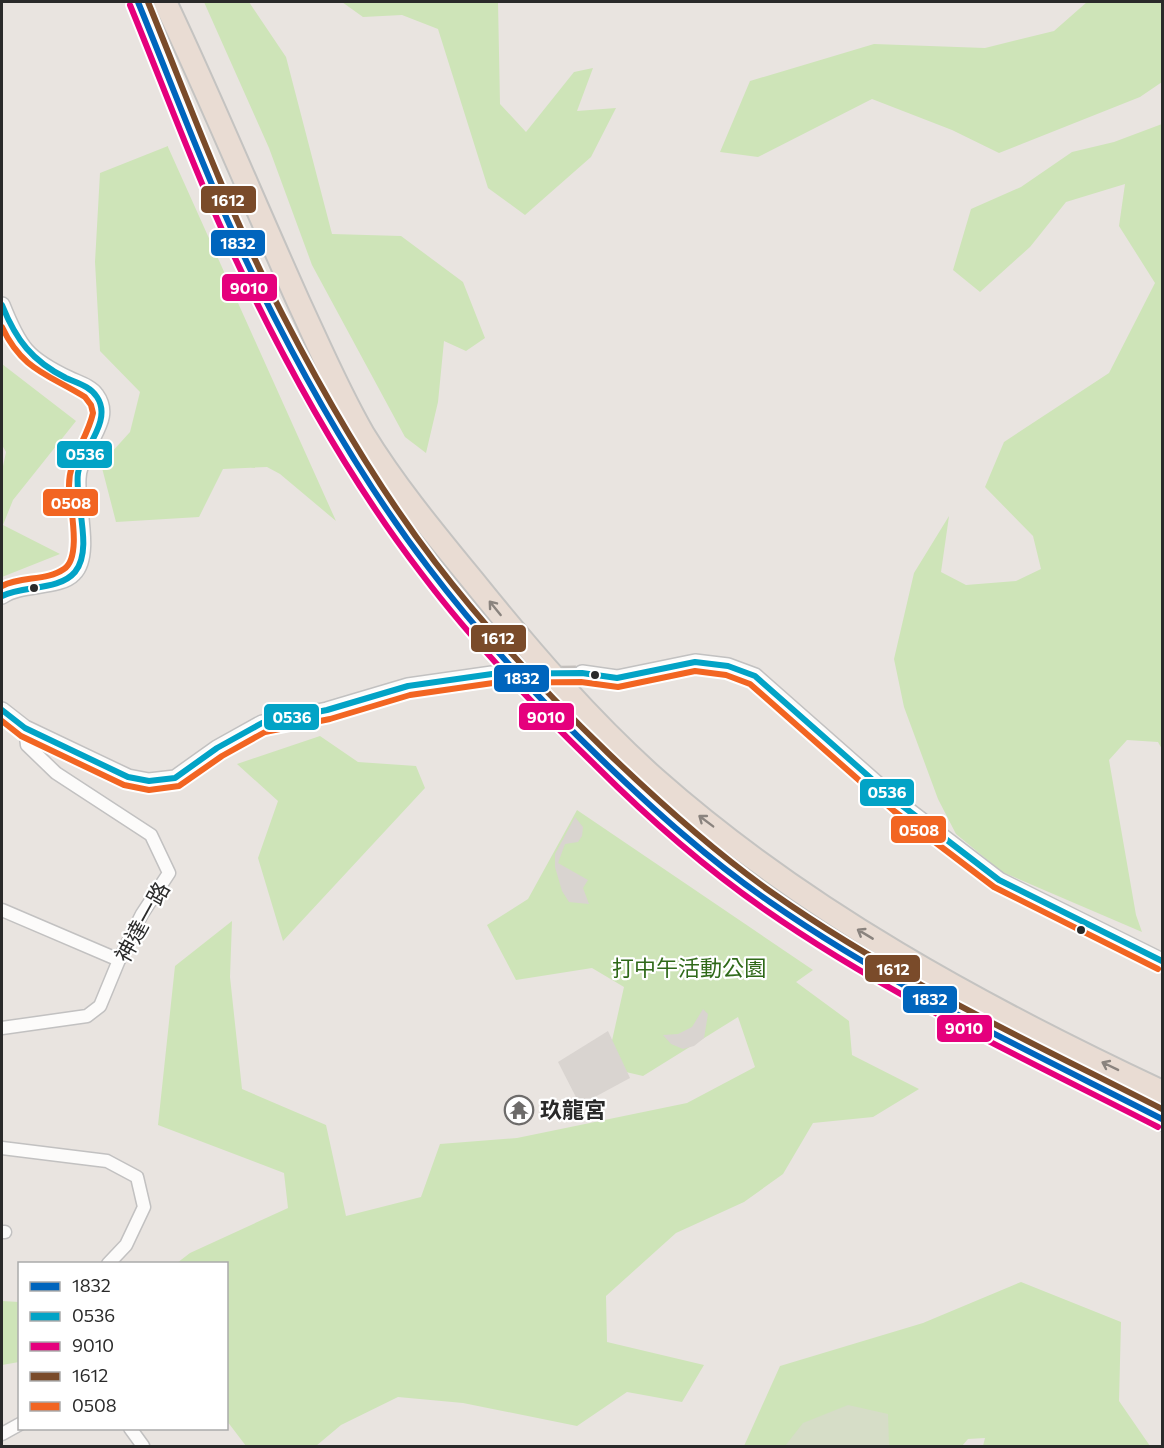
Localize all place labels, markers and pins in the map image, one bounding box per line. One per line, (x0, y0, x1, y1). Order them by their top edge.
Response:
unlabelled marker (28, 582, 40, 594)
unlabelled marker (589, 669, 601, 681)
unlabelled marker (1075, 924, 1087, 936)
temple icon: 玖龍宮 (503, 1094, 535, 1126)
place label: 玖龍宮 (540, 1096, 606, 1123)

